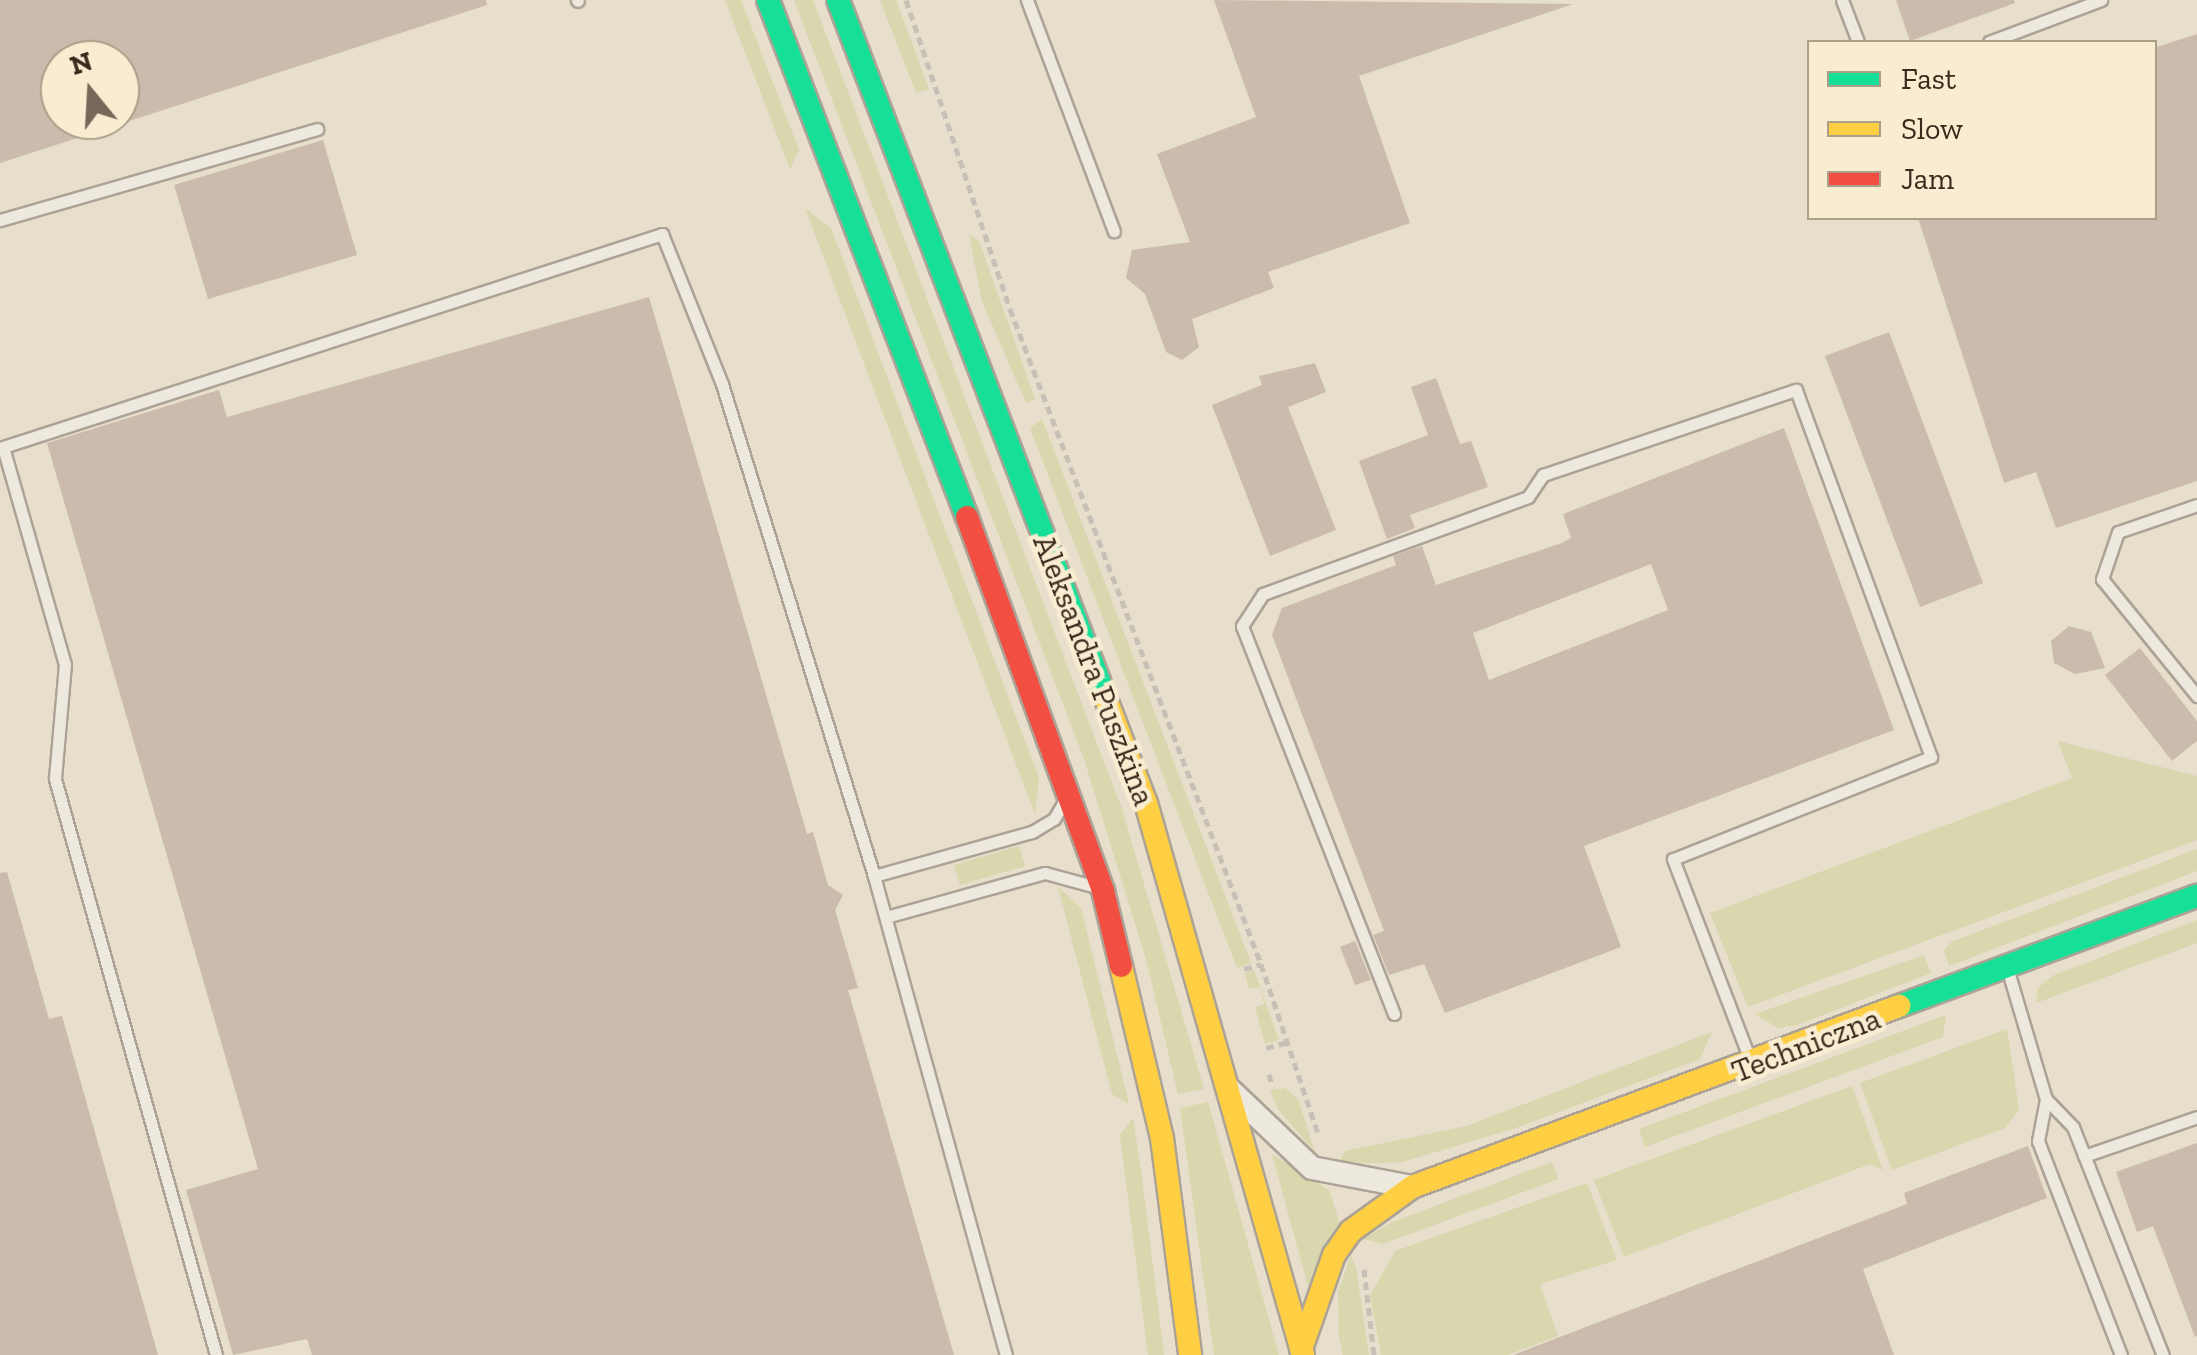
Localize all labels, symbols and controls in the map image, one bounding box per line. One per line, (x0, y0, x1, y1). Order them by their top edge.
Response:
north arrow (40, 40, 140, 140)
legend (1807, 40, 2157, 220)
text: N (66, 44, 96, 82)
text: Fast (1901, 61, 1956, 97)
text: Slow (1901, 111, 1963, 147)
text: Jam (1901, 161, 1954, 197)
street label: Aleksandra Puszkina (1025, 529, 1163, 811)
street label: Techniczna (1726, 999, 1886, 1091)

